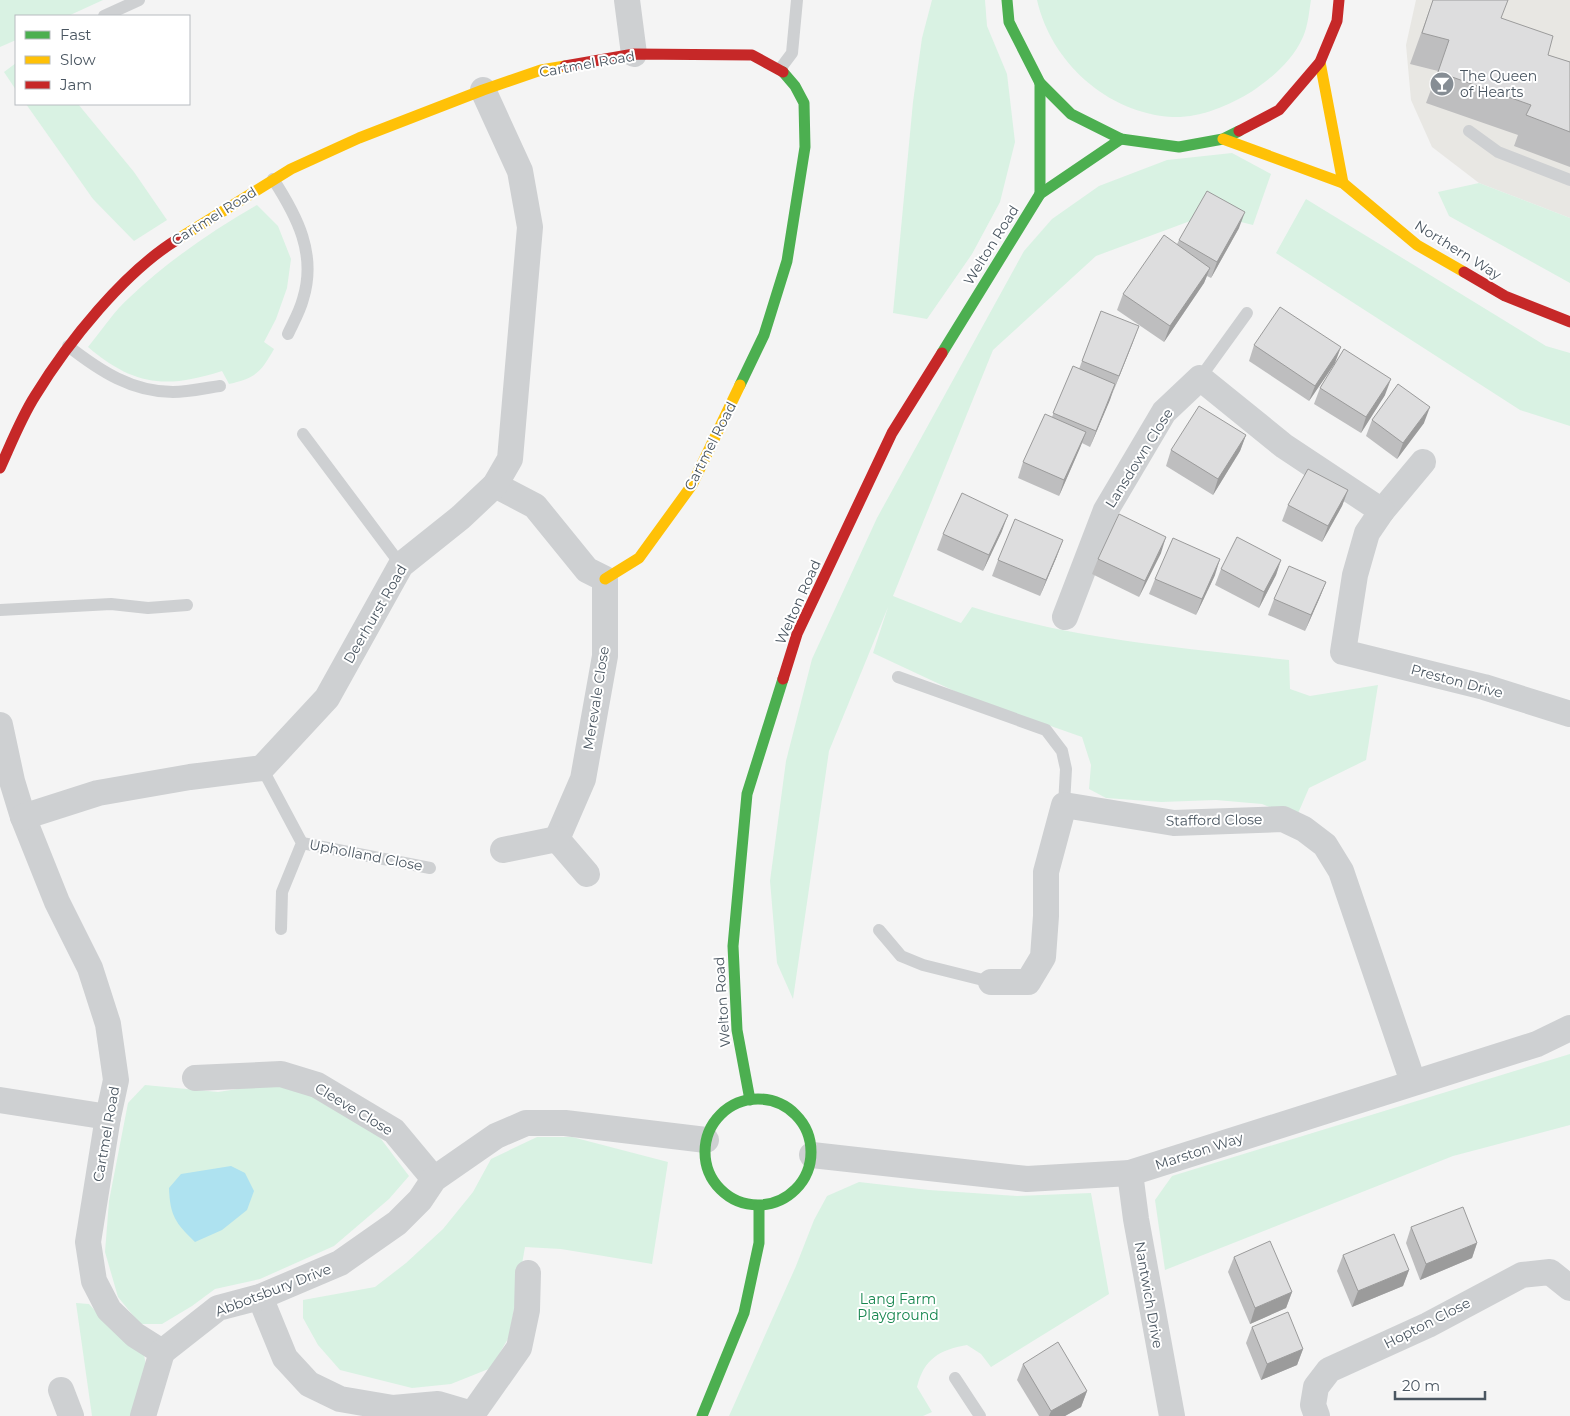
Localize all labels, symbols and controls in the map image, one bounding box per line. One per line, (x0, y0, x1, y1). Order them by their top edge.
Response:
legend (15, 15, 190, 105)
text: Fast (60, 25, 91, 44)
street label: Cartmel Road (538, 47, 636, 81)
text: Slow (60, 50, 96, 69)
place label: The Queen of Hearts (1460, 67, 1537, 101)
bar icon: The Queen of Hearts (1429, 71, 1455, 97)
text: Jam (59, 75, 92, 94)
street label: Cartmel Road (168, 183, 260, 249)
street label: Welton Road (959, 202, 1023, 288)
street label: Northern Way (1411, 216, 1505, 284)
street label: Cartmel Road (680, 399, 740, 493)
street label: Lansdown Close (1101, 405, 1177, 511)
street label: Welton Road (771, 557, 825, 647)
street label: Deerhurst Road (339, 561, 411, 667)
street label: Merevale Close (579, 645, 613, 751)
street label: Preston Drive (1409, 660, 1505, 702)
street label: Stafford Close (1165, 810, 1263, 830)
street label: Upholland Close (308, 835, 424, 875)
street label: Welton Road (710, 956, 734, 1048)
street label: Cleeve Close (312, 1079, 396, 1139)
street label: Cartmel Road (89, 1085, 123, 1183)
street label: Marston Way (1153, 1128, 1246, 1174)
street label: Nantwich Drive (1131, 1240, 1167, 1350)
street label: Abbotsbury Drive (213, 1260, 333, 1320)
park label: Lang Farm Playground (857, 1290, 939, 1324)
street label: Hopton Close (1381, 1293, 1473, 1353)
scale bar (1395, 1368, 1485, 1400)
text: 20 m (1402, 1376, 1440, 1395)

